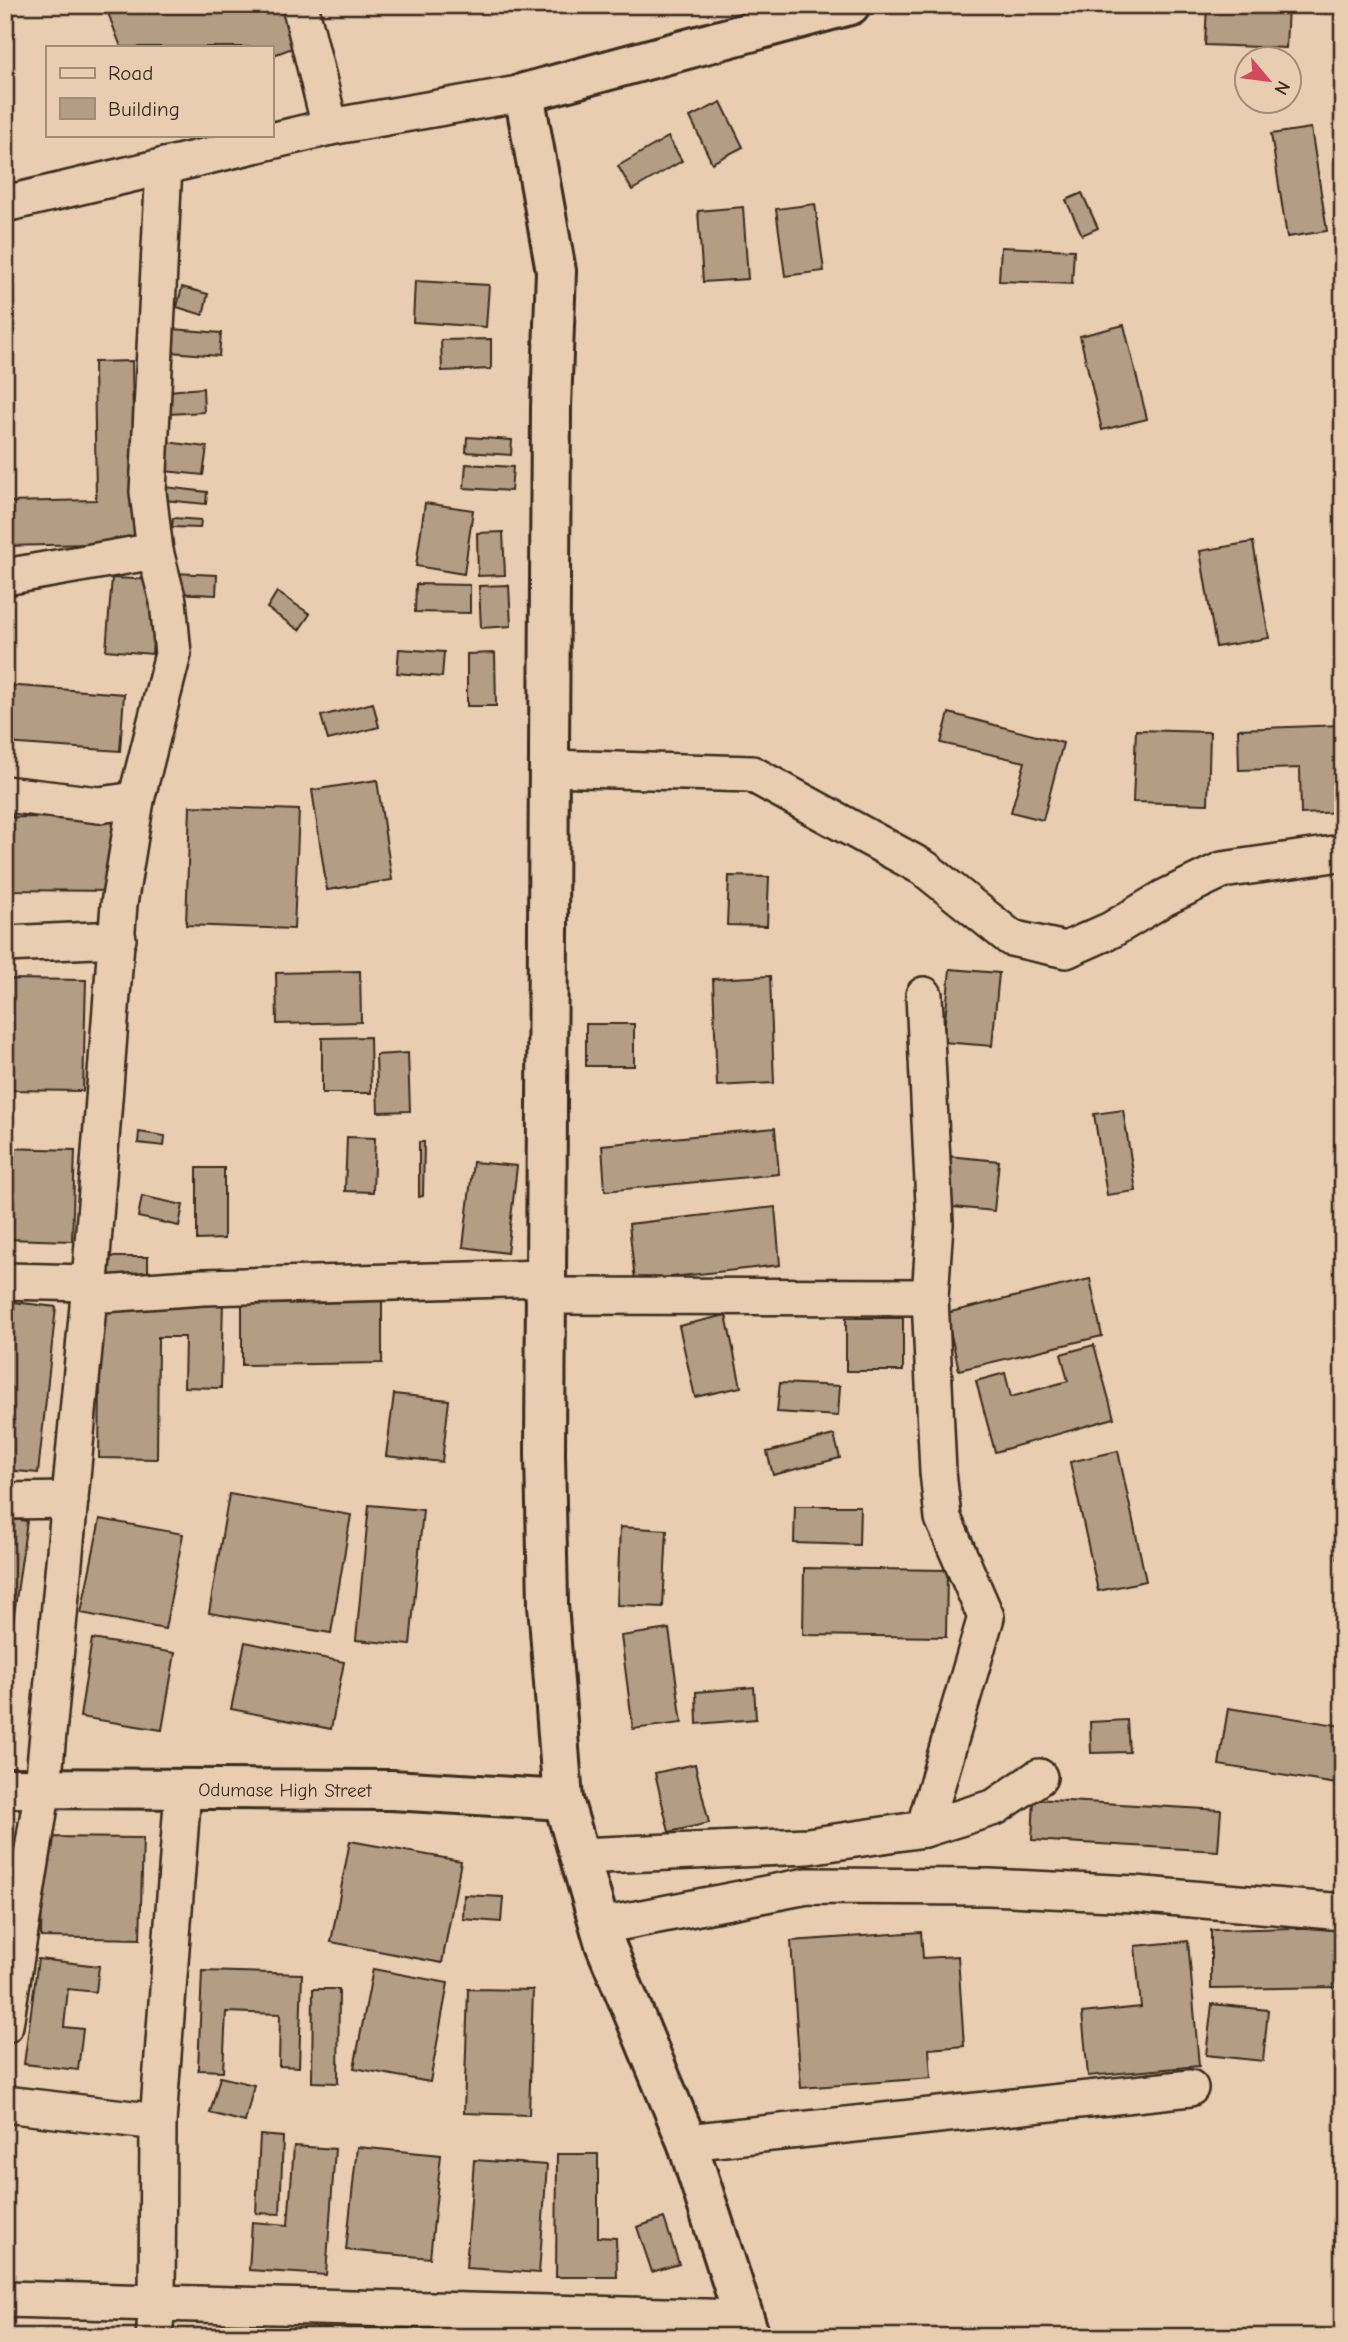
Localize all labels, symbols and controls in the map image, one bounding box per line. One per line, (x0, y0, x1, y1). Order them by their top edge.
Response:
legend (46, 46, 273, 136)
north arrow (1232, 46, 1302, 116)
text: Road (108, 61, 153, 85)
text: N (1269, 77, 1295, 99)
text: Building (108, 97, 180, 121)
street label: Odumase High Street (198, 1779, 372, 1802)

